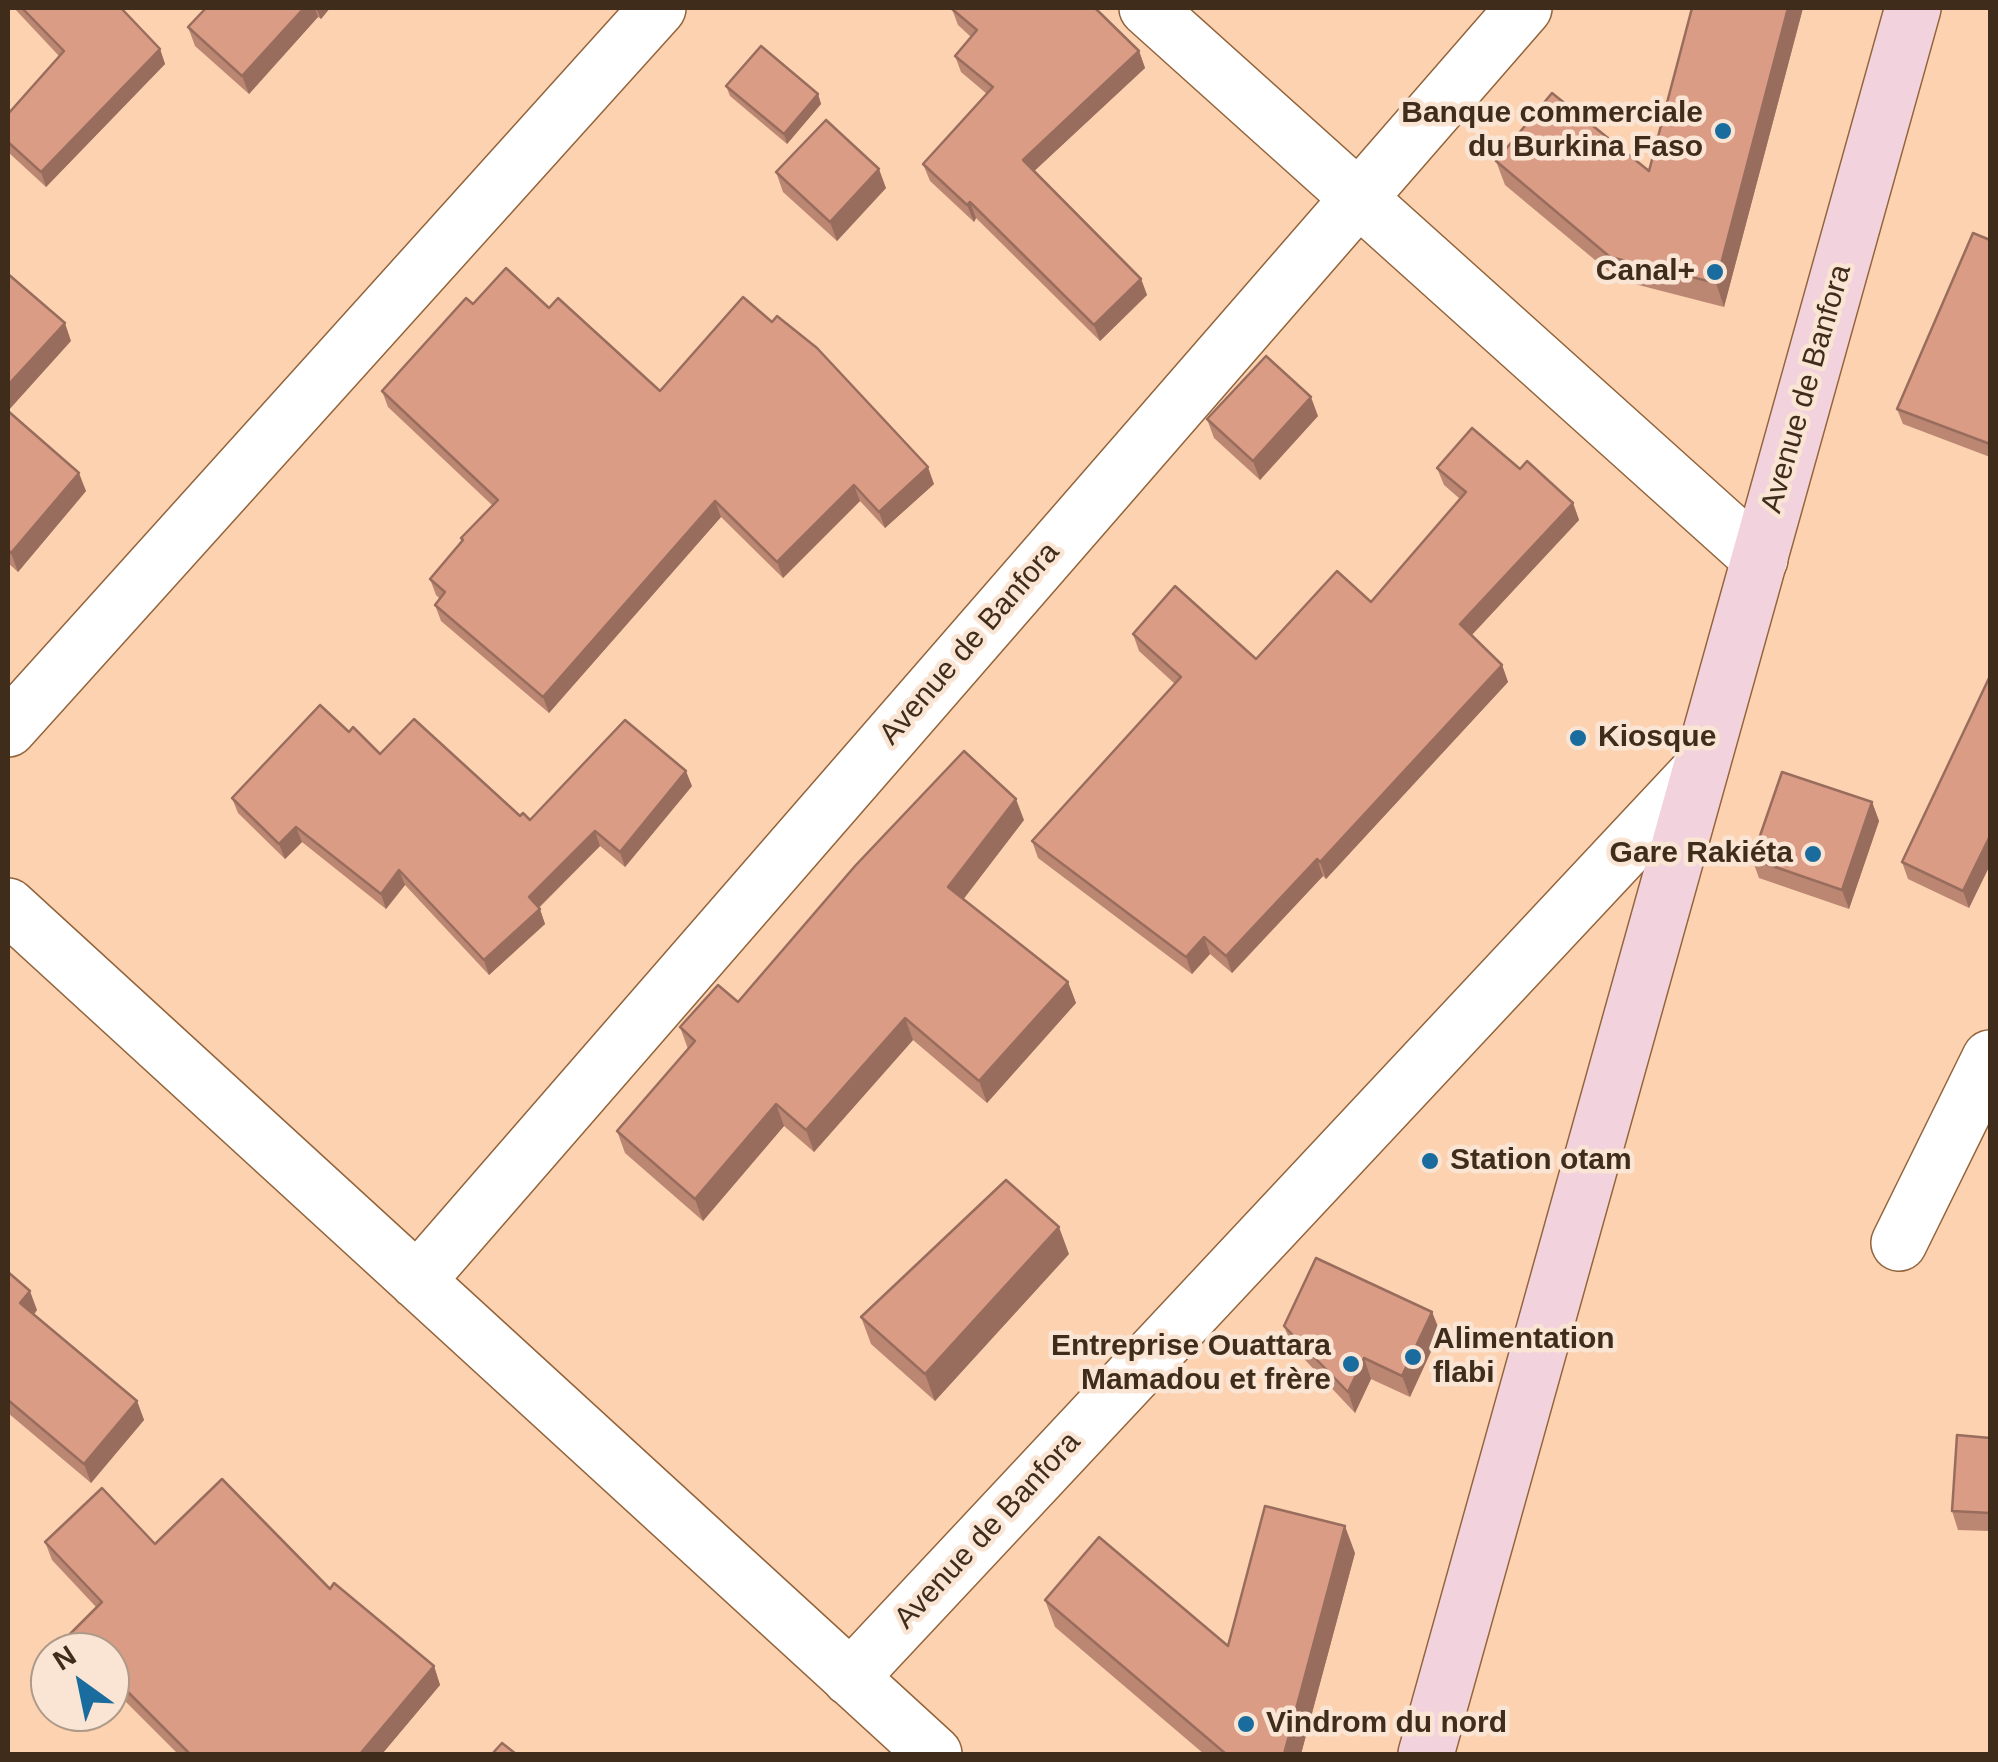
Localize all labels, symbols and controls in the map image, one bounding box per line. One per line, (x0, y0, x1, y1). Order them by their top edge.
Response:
place label: Banque commerciale du Burkina Faso (1401, 96, 1703, 166)
marker: Banque commerciale du Burkina Faso (1712, 120, 1734, 142)
place label: Canal+ (1596, 254, 1695, 290)
marker: Canal+ (1704, 261, 1726, 283)
street label: Avenue de Banfora (1754, 261, 1860, 517)
street label: Avenue de Banfora (872, 535, 1068, 753)
place label: Kiosque (1598, 720, 1716, 756)
marker: Kiosque (1567, 727, 1589, 749)
place label: Gare Rakiéta (1610, 836, 1793, 872)
marker: Gare Rakiéta (1802, 843, 1824, 865)
place label: Station otam (1450, 1143, 1632, 1179)
marker: Station otam (1419, 1150, 1441, 1172)
place label: Alimentation flabi (1433, 1322, 1615, 1392)
place label: Entreprise Ouattara Mamadou et frère (1051, 1329, 1331, 1400)
marker: Alimentation flabi (1402, 1346, 1424, 1368)
marker: Entreprise Ouattara Mamadou et frère (1340, 1353, 1362, 1375)
street label: Avenue de Banfora (887, 1425, 1089, 1637)
north arrow (30, 1632, 130, 1732)
text: N (48, 1640, 81, 1677)
place label: Vindrom du nord (1266, 1706, 1507, 1742)
marker: Vindrom du nord (1235, 1713, 1257, 1735)

